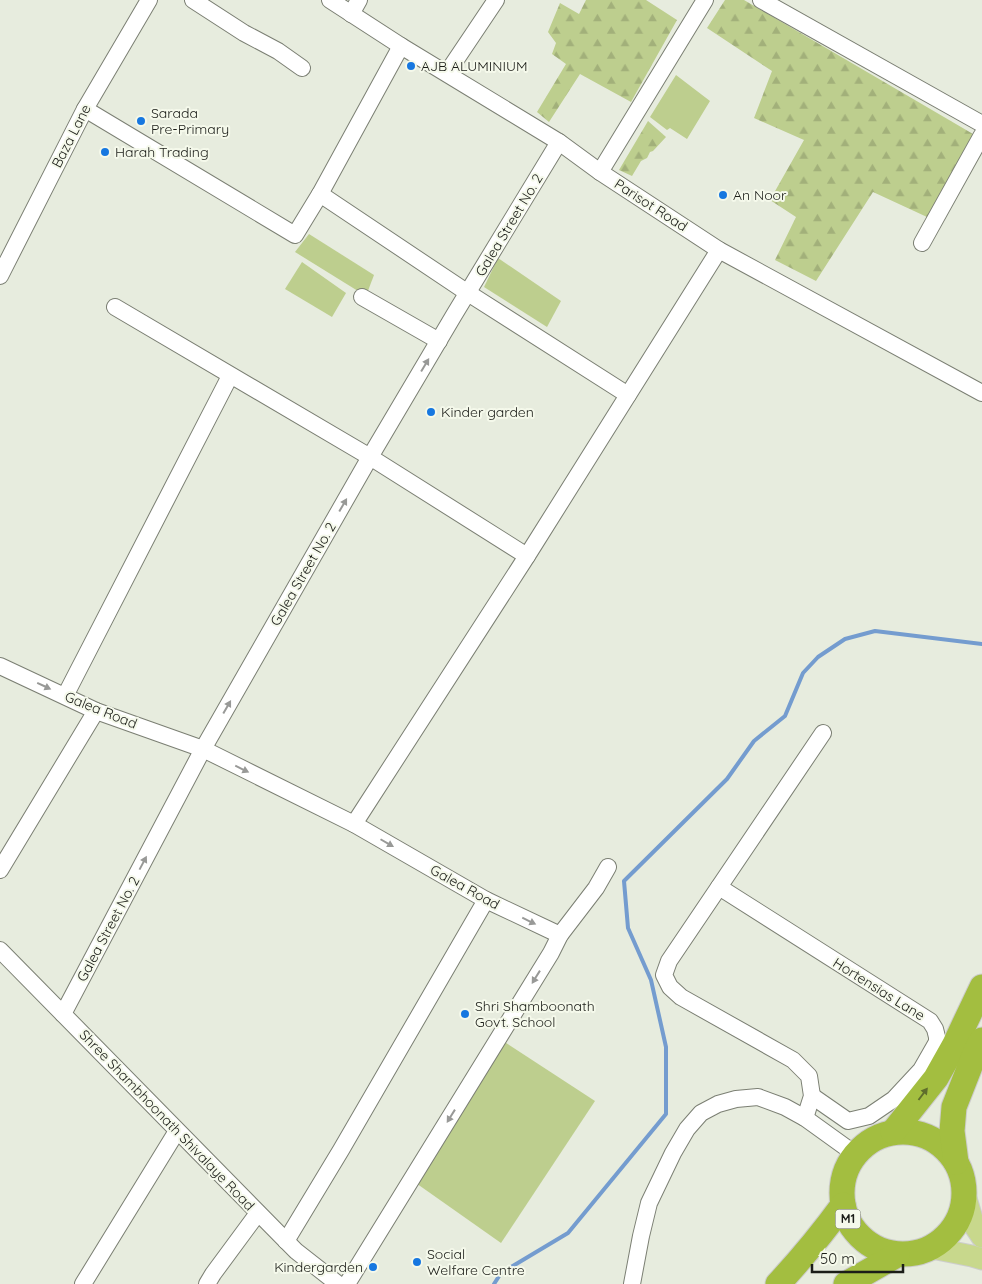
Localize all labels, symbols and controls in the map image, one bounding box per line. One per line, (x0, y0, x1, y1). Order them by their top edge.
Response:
place label: AJB ALUMINIUM (421, 57, 528, 75)
marker: AJB ALUMINIUM (405, 60, 417, 72)
street label: Baza Lane (47, 101, 95, 171)
place label: Sarada Pre-Primary (151, 104, 229, 138)
marker: Sarada Pre-Primary (135, 115, 147, 127)
place label: Harah Trading (115, 143, 209, 161)
marker: Harah Trading (99, 146, 111, 158)
street label: Galea Street No. 2 (471, 170, 547, 280)
street label: Parisot Road (611, 175, 691, 235)
place label: An Noor (733, 186, 787, 204)
marker: An Noor (717, 189, 729, 201)
one-way arrow (420, 358, 429, 372)
place label: Kinder garden (441, 403, 534, 421)
marker: Kinder garden (425, 406, 437, 418)
one-way arrow (338, 499, 347, 512)
street label: Galea Street No. 2 (266, 519, 340, 629)
one-way arrow (37, 683, 51, 691)
street label: Galea Road (62, 687, 140, 733)
one-way arrow (223, 700, 232, 714)
one-way arrow (235, 765, 250, 773)
one-way arrow (379, 839, 394, 847)
one-way arrow (139, 856, 147, 870)
street label: Galea Road (427, 861, 503, 913)
street label: Galea Street No. 2 (73, 873, 143, 985)
one-way arrow (522, 917, 536, 925)
street label: Hortensias Lane (830, 954, 928, 1024)
one-way arrow (531, 971, 541, 984)
place label: Shri Shamboonath Govt. School (475, 997, 595, 1031)
marker: Shri Shamboonath Govt. School (459, 1008, 471, 1020)
street label: Shree Shambhoonath Shivalaye Road (76, 1026, 258, 1214)
one-way arrow (918, 1087, 928, 1101)
one-way arrow (446, 1109, 455, 1122)
road number: M1 (836, 1210, 860, 1228)
scale bar (812, 1242, 903, 1274)
place label: Social Welfare Centre (427, 1245, 525, 1279)
text: 50 m (820, 1249, 855, 1268)
marker: Social Welfare Centre (411, 1256, 423, 1268)
place label: Kindergarden (274, 1258, 363, 1276)
marker: Kindergarden (367, 1261, 379, 1273)

